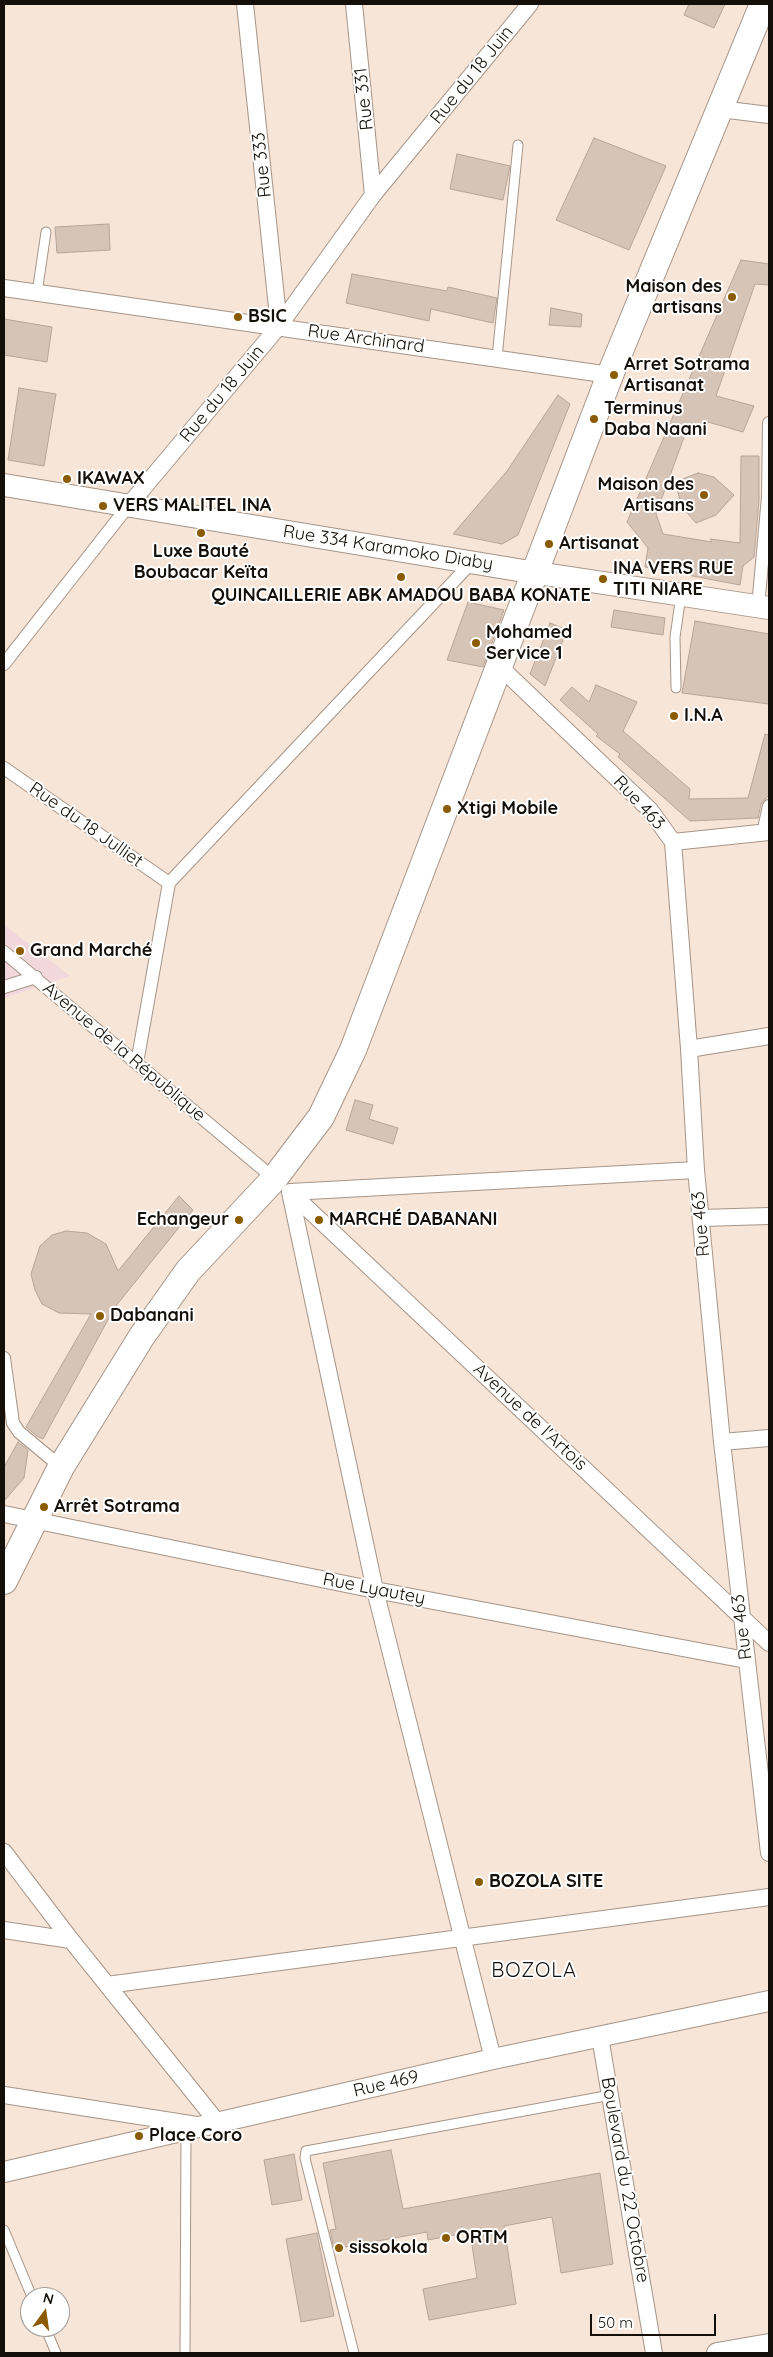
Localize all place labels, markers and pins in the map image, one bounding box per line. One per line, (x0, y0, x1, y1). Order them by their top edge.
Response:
place label: Maison des artisans (625, 276, 722, 318)
marker: Maison des artisans (726, 291, 738, 303)
place label: BSIC (248, 306, 287, 328)
marker: BSIC (232, 311, 244, 323)
place label: Arret Sotrama Artisanat (624, 354, 750, 396)
marker: Arret Sotrama Artisanat (608, 369, 620, 381)
place label: Terminus Daba Naani (604, 398, 707, 440)
marker: Terminus Daba Naani (588, 413, 600, 425)
place label: IKAWAX (77, 468, 145, 490)
marker: IKAWAX (61, 473, 73, 485)
place label: Maison des Artisans (597, 474, 694, 516)
marker: Maison des Artisans (698, 489, 710, 501)
place label: VERS MALITEL INA (113, 495, 271, 517)
marker: VERS MALITEL INA (97, 500, 109, 512)
marker: Luxe Bauté Boubacar Keïta (195, 527, 207, 539)
place label: Artisanat (559, 533, 639, 555)
marker: Artisanat (543, 538, 555, 550)
place label: Luxe Bauté Boubacar Keïta (134, 541, 268, 584)
place label: INA VERS RUE TITI NIARE (613, 558, 734, 600)
marker: QUINCAILLERIE ABK AMADOU BABA KONATE (395, 571, 407, 583)
marker: INA VERS RUE TITI NIARE (597, 573, 609, 585)
place label: QUINCAILLERIE ABK AMADOU BABA KONATE (211, 585, 591, 607)
place label: Mohamed Service 1 (486, 622, 572, 664)
marker: Mohamed Service 1 (470, 637, 482, 649)
place label: I.N.A (684, 705, 723, 727)
marker: I.N.A (668, 710, 680, 722)
place label: Xtigi Mobile (457, 798, 558, 820)
marker: Xtigi Mobile (441, 803, 453, 815)
place label: Grand Marché (30, 940, 152, 962)
marker: Grand Marché (14, 945, 26, 957)
place label: Echangeur (137, 1209, 229, 1231)
place label: MARCHÉ DABANANI (329, 1209, 497, 1231)
marker: Echangeur (233, 1214, 245, 1226)
marker: MARCHÉ DABANANI (313, 1214, 325, 1226)
place label: Dabanani (110, 1305, 194, 1327)
marker: Dabanani (94, 1310, 106, 1322)
place label: Arrêt Sotrama (54, 1496, 180, 1518)
marker: Arrêt Sotrama (38, 1501, 50, 1513)
place label: BOZOLA SITE (489, 1871, 603, 1893)
marker: BOZOLA SITE (473, 1876, 485, 1888)
place label: Place Coro (149, 2125, 242, 2147)
marker: Place Coro (133, 2130, 145, 2142)
place label: ORTM (456, 2227, 508, 2249)
marker: ORTM (440, 2232, 452, 2244)
place label: sissokola (349, 2237, 428, 2259)
marker: sissokola (333, 2242, 345, 2254)

